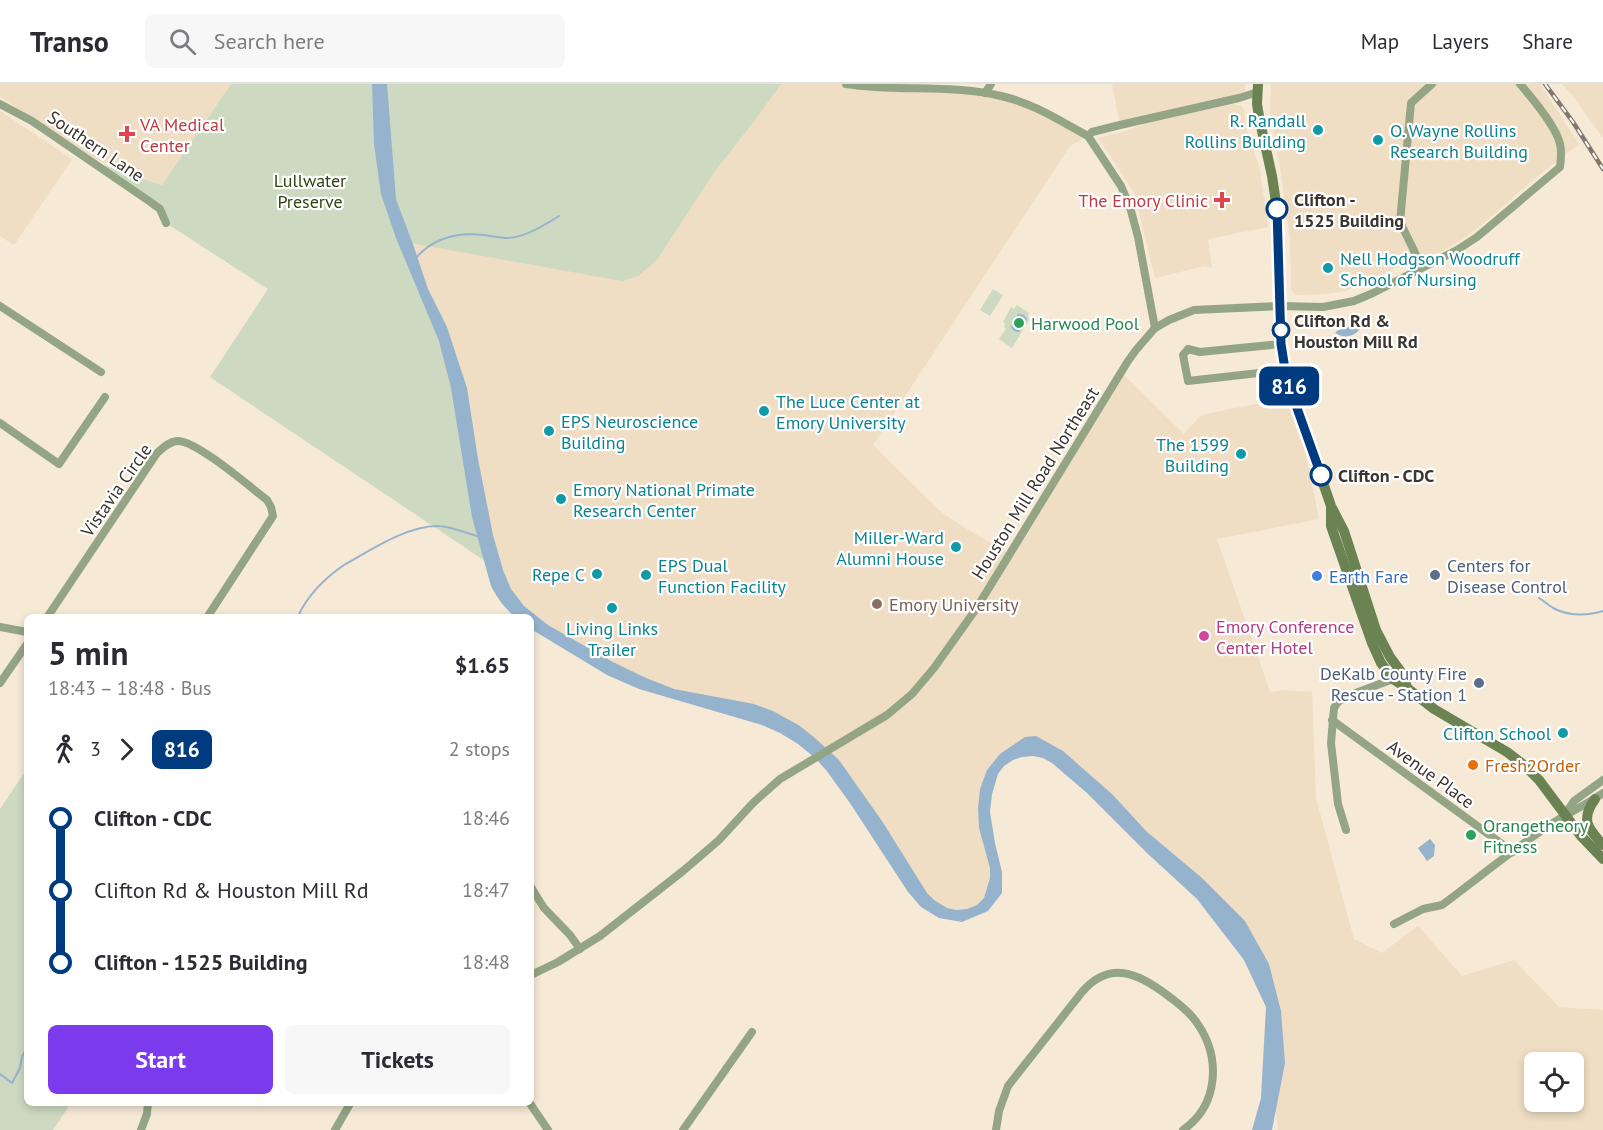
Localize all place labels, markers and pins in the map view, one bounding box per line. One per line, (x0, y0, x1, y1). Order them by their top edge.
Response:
place label: R. Randall Rollins Building (1185, 109, 1307, 153)
place label: VA Medical Center (139, 113, 225, 157)
place label: O. Wayne Rollins Research Building (1390, 119, 1528, 163)
marker: R. Randall Rollins Building (1311, 123, 1325, 137)
marker: VA Medical Center (118, 125, 136, 143)
marker: O. Wayne Rollins Research Building (1371, 133, 1385, 147)
place label: Clifton - 1525 Building (1294, 188, 1404, 232)
place label: The Emory Clinic (1078, 189, 1208, 212)
marker: The Emory Clinic (1213, 191, 1231, 209)
marker: Clifton - 1525 Building (1266, 198, 1288, 220)
place label: Nell Hodgson Woodruff School of Nursing (1340, 247, 1521, 291)
marker: Nell Hodgson Woodruff School of Nursing (1321, 261, 1335, 275)
place label: Clifton Rd & Houston Mill Rd (1294, 309, 1418, 353)
place label: Harwood Pool (1031, 312, 1140, 335)
marker: Harwood Pool (1012, 316, 1026, 330)
marker: Clifton Rd & Houston Mill Rd (1272, 321, 1290, 339)
place label: The Luce Center at Emory University (776, 390, 920, 434)
marker: The Luce Center at Emory University (757, 404, 771, 418)
place label: EPS Neuroscience Building (561, 410, 698, 454)
marker: EPS Neuroscience Building (542, 424, 556, 438)
place label: The 1599 Building (1156, 433, 1229, 477)
marker: The 1599 Building (1234, 447, 1248, 461)
marker: Clifton - CDC (1310, 464, 1332, 486)
place label: Clifton - CDC (1338, 464, 1434, 487)
place label: Emory National Primate Research Center (573, 478, 755, 522)
marker: Emory National Primate Research Center (554, 492, 568, 506)
place label: Miller-Ward Alumni House (836, 526, 944, 570)
marker: Miller-Ward Alumni House (949, 540, 963, 554)
place label: EPS Dual Function Facility (658, 554, 787, 598)
place label: Centers for Disease Control (1447, 554, 1568, 598)
place label: Repe C (532, 563, 585, 586)
place label: Earth Fare (1329, 565, 1409, 588)
marker: Repe C (590, 567, 604, 581)
marker: EPS Dual Function Facility (639, 568, 653, 582)
marker: Centers for Disease Control (1428, 568, 1442, 582)
marker: Earth Fare (1310, 569, 1324, 583)
place label: Emory University (889, 593, 1019, 616)
marker: Emory University (870, 597, 884, 611)
marker: Living Links Trailer (605, 601, 619, 615)
place label: Emory Conference Center Hotel (1216, 615, 1354, 659)
place label: Living Links Trailer (566, 617, 658, 661)
marker: Emory Conference Center Hotel (1197, 629, 1211, 643)
place label: DeKalb County Fire Rescue - Station 1 (1320, 662, 1467, 706)
marker: DeKalb County Fire Rescue - Station 1 (1472, 676, 1486, 690)
place label: Clifton School (1443, 722, 1552, 745)
marker: Clifton School (1556, 726, 1570, 740)
place label: Fresh2Order (1485, 754, 1580, 777)
marker: Fresh2Order (1466, 758, 1480, 772)
place label: Orangetheory Fitness (1483, 814, 1589, 858)
marker: Orangetheory Fitness (1464, 828, 1478, 842)

